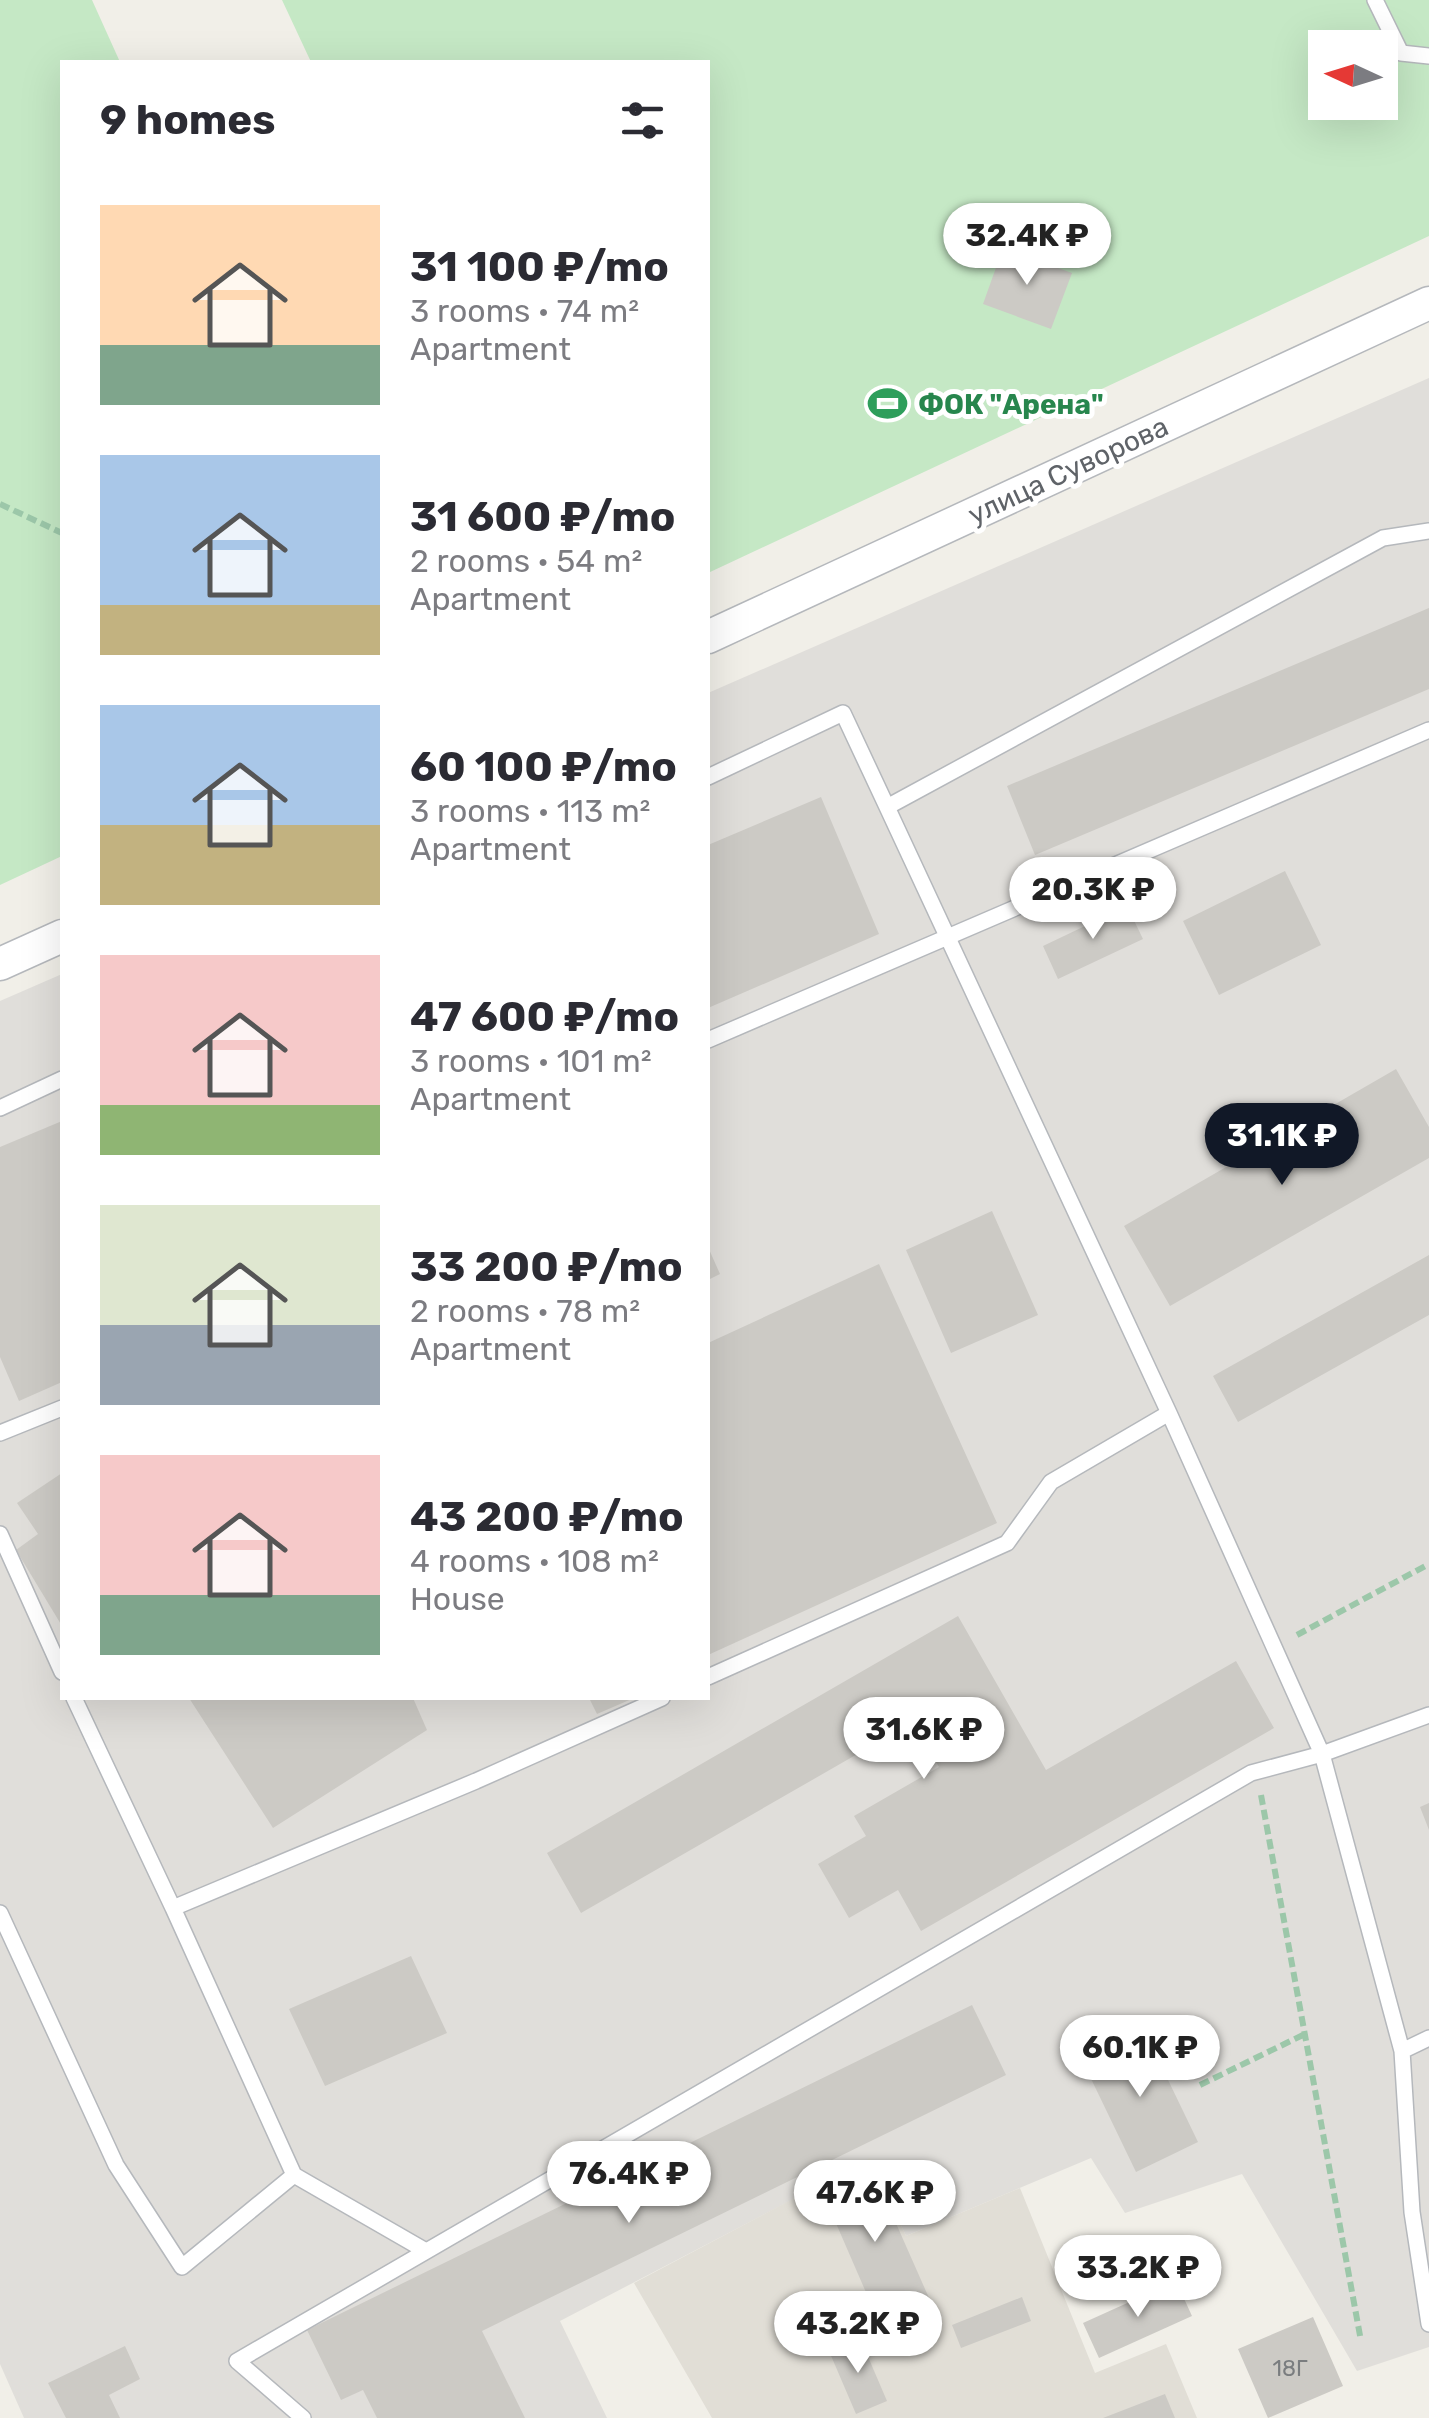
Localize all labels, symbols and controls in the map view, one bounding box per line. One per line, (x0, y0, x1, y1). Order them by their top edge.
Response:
north arrow (1308, 30, 1398, 120)
map controls (1308, 30, 1398, 120)
icon: filters (615, 93, 670, 148)
text: 9 homes (100, 95, 275, 145)
pin: 32.4K ₽ (935, 203, 1119, 288)
text: 32.4K ₽ (965, 216, 1089, 254)
text: 31 100 ₽/mo (410, 242, 669, 292)
icon: home (180, 245, 300, 365)
text: 3 rooms · 74 m² (410, 292, 639, 330)
text: Apartment (410, 330, 571, 368)
sports icon: ФОК "Арена" (867, 383, 909, 425)
place label: ФОК "Арена" (918, 388, 1104, 421)
street label: улица Суворова (963, 410, 1174, 531)
text: 31 600 ₽/mo (410, 492, 675, 542)
icon: home (180, 495, 300, 615)
text: 2 rooms · 54 m² (410, 542, 642, 580)
text: Apartment (410, 580, 571, 618)
text: 60 100 ₽/mo (410, 742, 677, 792)
icon: home (180, 745, 300, 865)
text: 3 rooms · 113 m² (410, 792, 651, 830)
text: Apartment (410, 830, 571, 868)
pin: 20.3K ₽ (1001, 857, 1185, 942)
text: 20.3K ₽ (1031, 870, 1155, 908)
text: 47 600 ₽/mo (410, 992, 679, 1042)
icon: home (180, 995, 300, 1115)
text: 3 rooms · 101 m² (410, 1042, 652, 1080)
text: Apartment (410, 1080, 571, 1118)
pin: 31.1K ₽ (1190, 1103, 1374, 1188)
text: 31.1K ₽ (1227, 1116, 1337, 1154)
text: 33 200 ₽/mo (410, 1242, 683, 1292)
icon: home (180, 1245, 300, 1365)
text: 2 rooms · 78 m² (410, 1292, 640, 1330)
text: Apartment (410, 1330, 571, 1368)
text: 43 200 ₽/mo (410, 1492, 684, 1542)
icon: home (180, 1495, 300, 1615)
text: 4 rooms · 108 m² (410, 1542, 659, 1580)
text: House (410, 1580, 505, 1618)
pin: 31.6K ₽ (832, 1697, 1016, 1782)
text: 31.6K ₽ (865, 1710, 983, 1748)
pin: 60.1K ₽ (1048, 2015, 1232, 2100)
text: 60.1K ₽ (1082, 2028, 1198, 2066)
pin: 76.4K ₽ (537, 2141, 721, 2226)
text: 76.4K ₽ (569, 2154, 689, 2192)
pin: 47.6K ₽ (783, 2160, 967, 2245)
text: 47.6K ₽ (816, 2173, 934, 2211)
pin: 33.2K ₽ (1046, 2235, 1230, 2320)
text: 33.2K ₽ (1076, 2248, 1200, 2286)
pin: 43.2K ₽ (766, 2291, 950, 2376)
text: 43.2K ₽ (796, 2304, 920, 2342)
house number: 18Г (1273, 2355, 1308, 2382)

